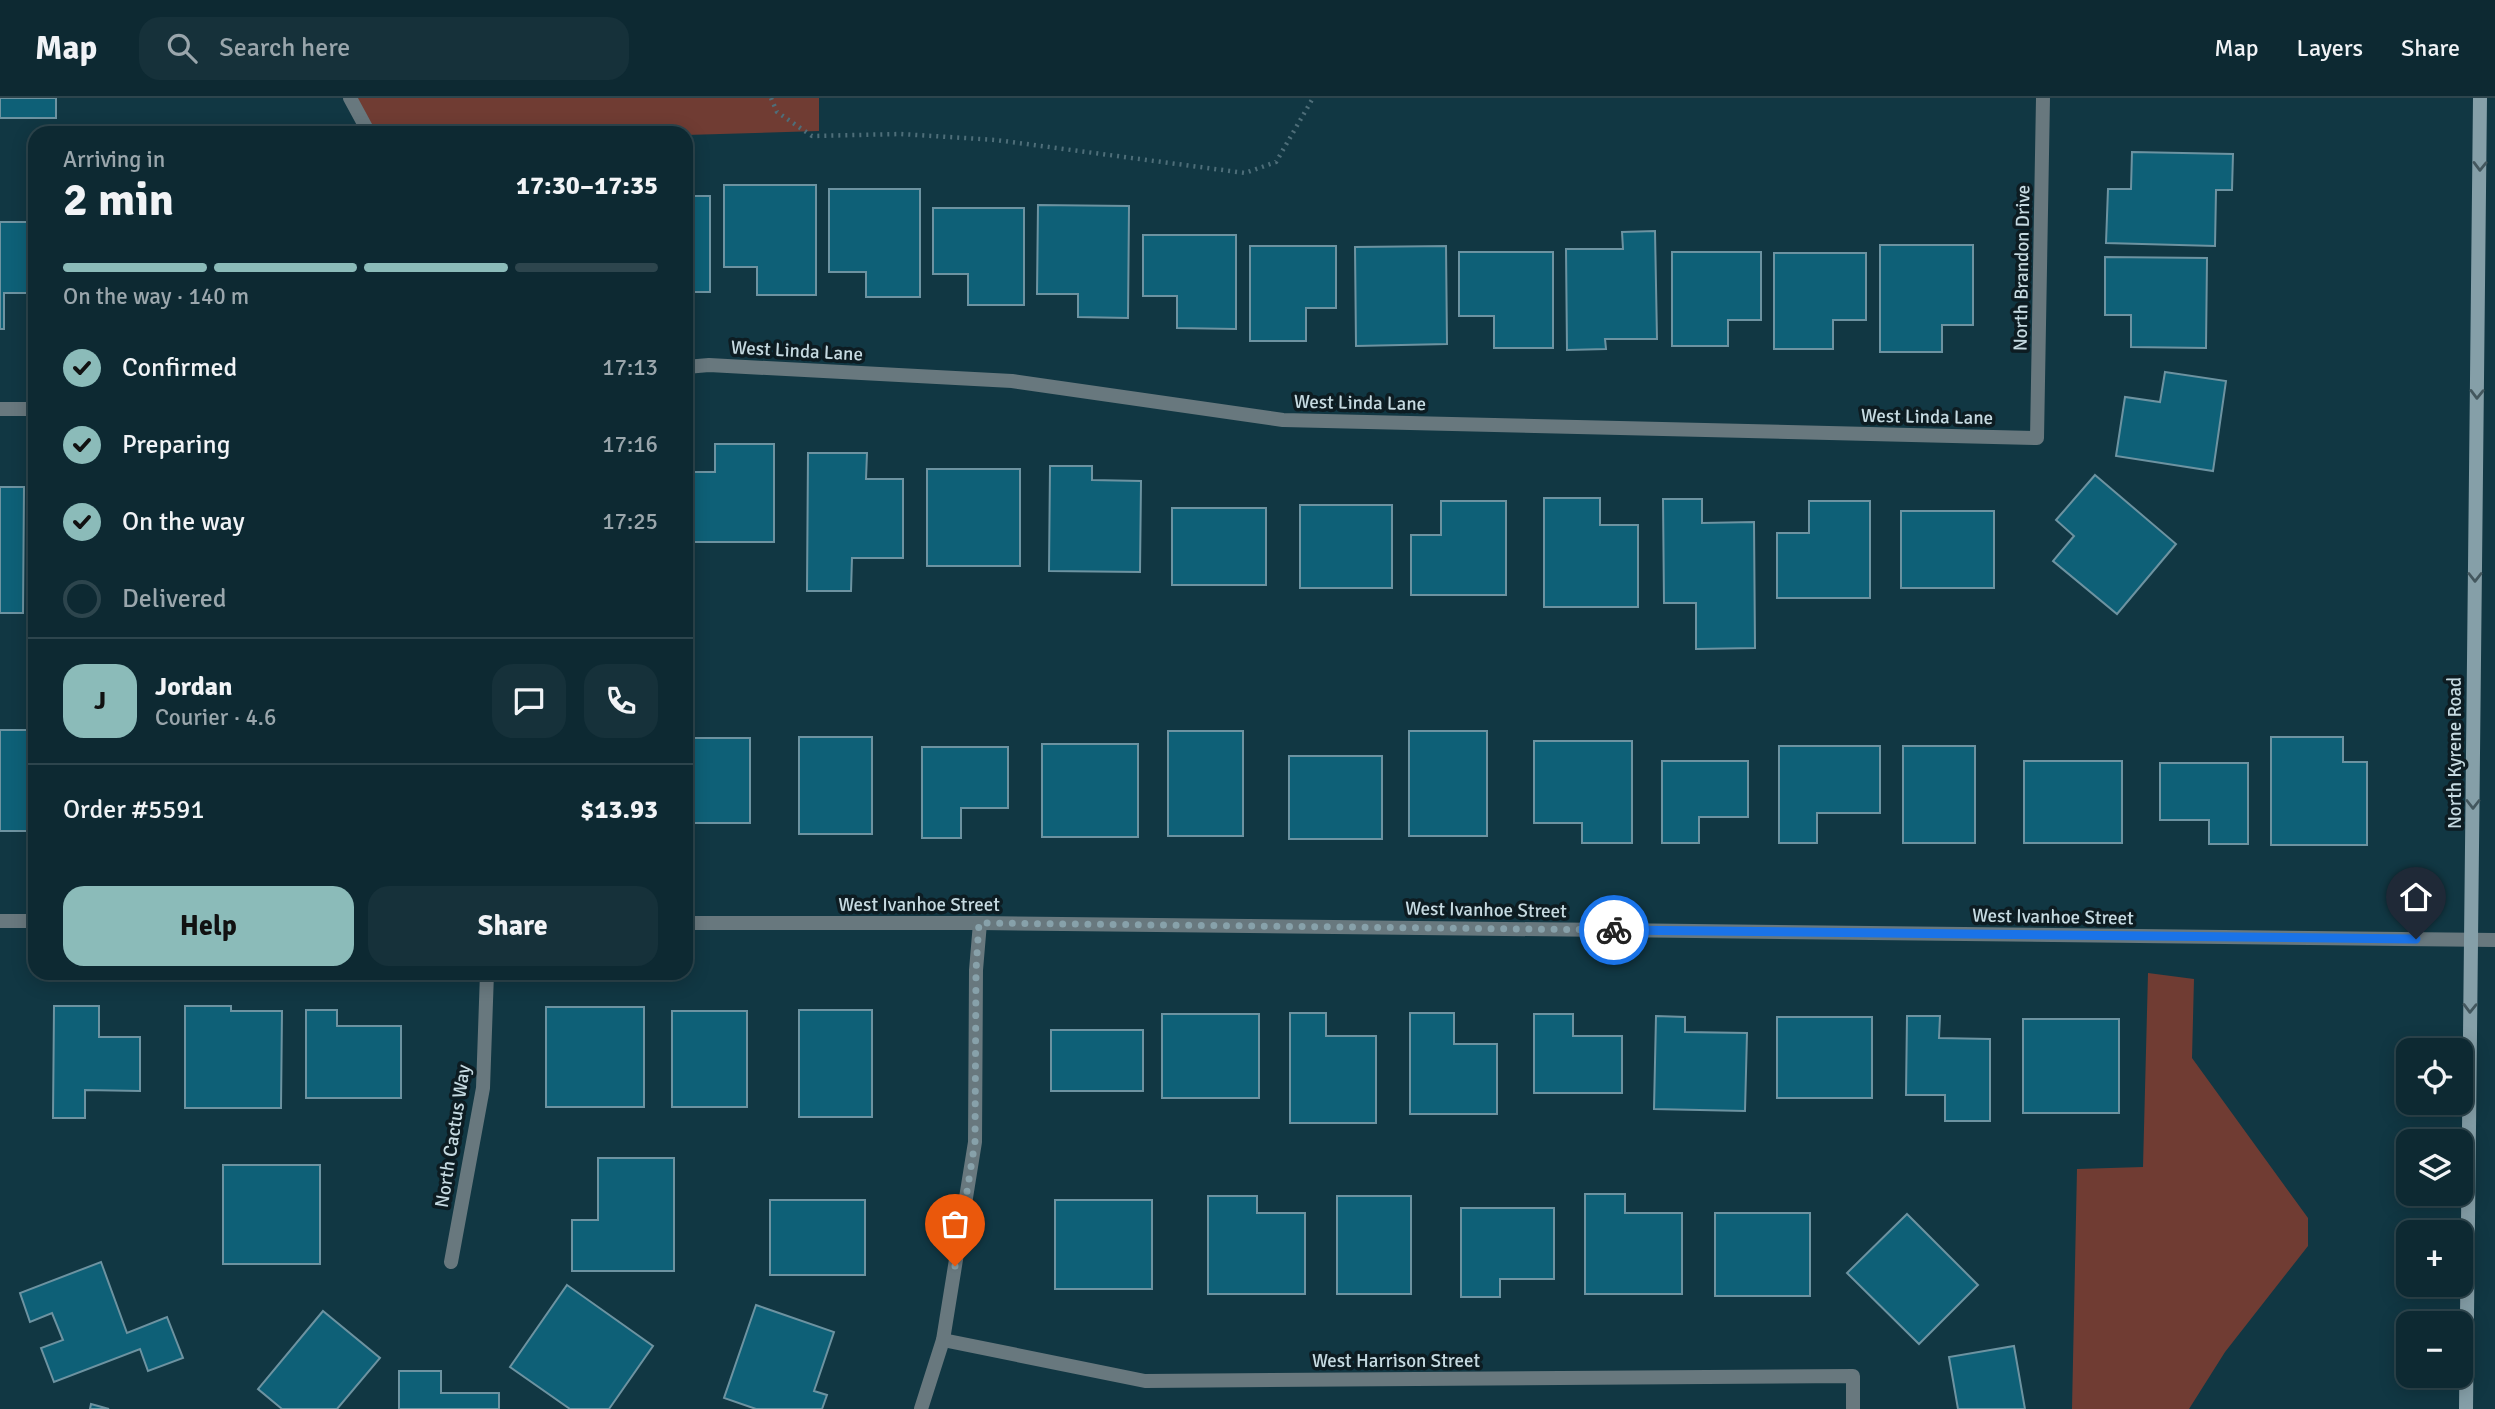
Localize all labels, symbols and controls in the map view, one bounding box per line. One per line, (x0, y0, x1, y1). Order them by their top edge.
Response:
search box (139, 17, 629, 80)
text: Map (35, 28, 97, 69)
icon: search (163, 29, 201, 67)
text: Search here (219, 32, 350, 64)
text: Map (2214, 33, 2259, 63)
text: Layers (2297, 33, 2363, 63)
text: Share (2401, 33, 2460, 63)
text: Arriving in (63, 145, 165, 174)
one-way arrow (2472, 161, 2487, 172)
text: 17:30–17:35 (516, 170, 658, 202)
text: 2 min (63, 172, 174, 228)
street label: North Brandon Drive (2009, 185, 2035, 351)
text: On the way · 140 m (63, 282, 249, 311)
street label: West Linda Lane (730, 336, 864, 366)
icon: check (63, 349, 101, 387)
text: Confirmed (122, 352, 237, 384)
text: 17:13 (602, 353, 658, 382)
one-way arrow (2469, 389, 2485, 399)
street label: West Linda Lane (1294, 390, 1426, 416)
street label: West Linda Lane (1861, 404, 1993, 430)
icon: check (63, 426, 101, 464)
text: Preparing (122, 429, 230, 461)
text: 17:16 (602, 430, 658, 459)
icon: check (63, 503, 101, 541)
text: On the way (122, 506, 245, 538)
text: 17:25 (602, 507, 658, 536)
one-way arrow (2467, 572, 2483, 582)
text: Delivered (122, 583, 227, 615)
button: chat (492, 664, 566, 738)
button: phone (584, 664, 658, 738)
text: Jordan (155, 671, 232, 703)
street label: North Kyrene Road (2443, 677, 2467, 829)
text: J (94, 685, 106, 717)
text: Courier · 4.6 (155, 703, 276, 732)
text: Order #5591 (63, 794, 204, 826)
text: $13.93 (580, 794, 658, 826)
one-way arrow (2465, 799, 2481, 810)
pin (2386, 867, 2446, 939)
icon: home (2397, 878, 2435, 916)
button: Help (63, 886, 354, 966)
button: Share (368, 886, 658, 966)
street label: West Ivanhoe Street (838, 893, 1000, 917)
courier (1579, 895, 1649, 965)
street label: West Ivanhoe Street (1405, 897, 1567, 923)
street label: West Ivanhoe Street (1972, 904, 2134, 930)
icon: bike (1595, 911, 1633, 949)
one-way arrow (2463, 1003, 2478, 1014)
map controls (2396, 1038, 2473, 1388)
button: locate (2396, 1038, 2473, 1115)
street label: North Cactus Way (430, 1063, 476, 1209)
button: layers (2396, 1129, 2473, 1206)
pin (925, 1194, 985, 1266)
icon: bag (936, 1205, 974, 1243)
button: + (2396, 1220, 2473, 1297)
button: − (2396, 1311, 2473, 1388)
street label: West Harrison Street (1312, 1349, 1480, 1373)

